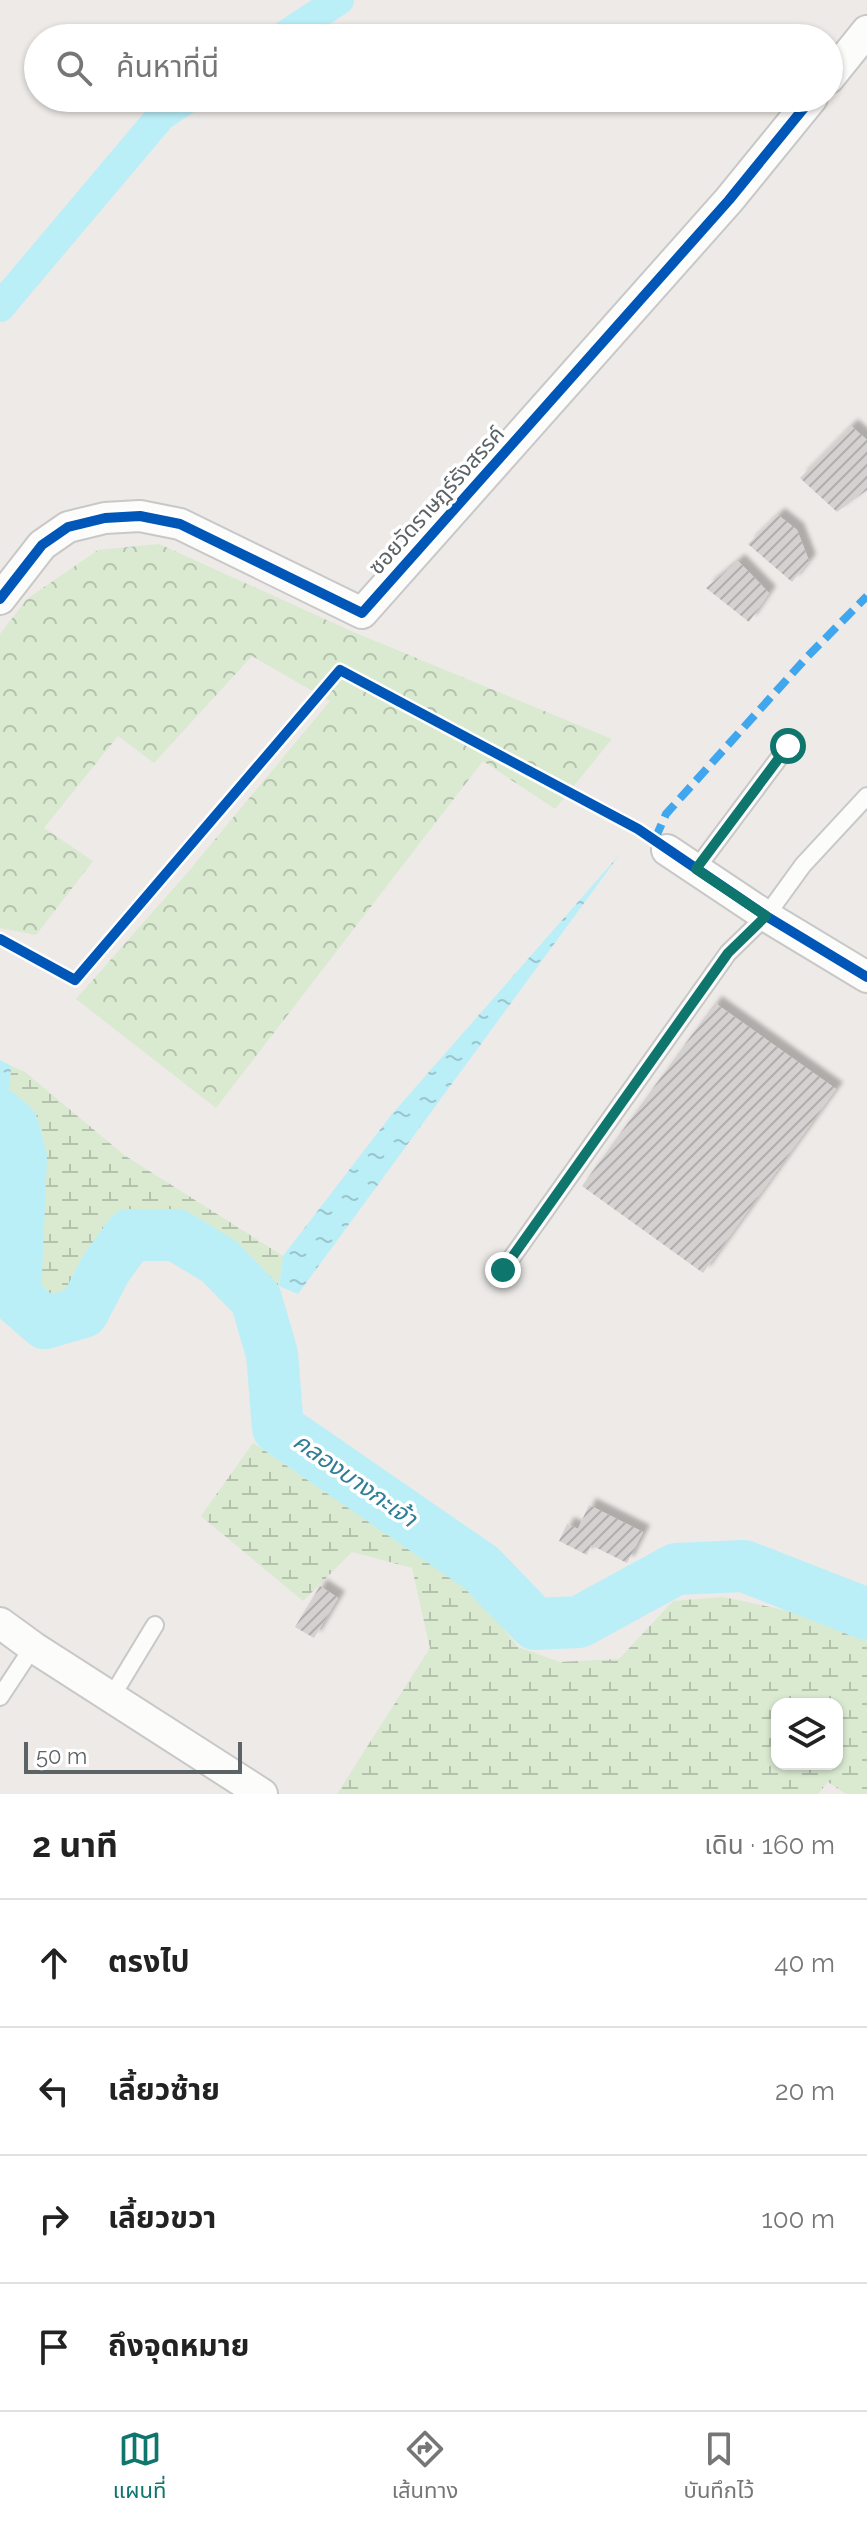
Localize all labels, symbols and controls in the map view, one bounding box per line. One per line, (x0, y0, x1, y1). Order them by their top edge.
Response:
search box (24, 24, 843, 112)
icon: search (52, 46, 96, 90)
text: ค้นหาที่นี่ (116, 49, 219, 84)
street label: ซอยวัดราษฎร์รังสรรค์ (363, 421, 509, 579)
route start (770, 728, 806, 764)
route end (485, 1252, 521, 1288)
water label: คลองบางกะเจ้า (288, 1427, 423, 1533)
map controls (771, 1698, 843, 1770)
button: layers (771, 1698, 843, 1770)
scale bar (24, 1738, 242, 1774)
text: 50 m (36, 1743, 87, 1769)
text: 2 นาที (32, 1825, 118, 1865)
text: เดิน · 160 m (704, 1830, 835, 1860)
icon: ahead (32, 1941, 76, 1985)
text: ตรงไป (108, 1944, 190, 1979)
text: 40 m (774, 1948, 835, 1978)
icon: left (32, 2069, 76, 2113)
text: เลี้ยวซ้าย (108, 2072, 220, 2107)
text: 20 m (775, 2076, 835, 2106)
icon: right (32, 2197, 76, 2241)
text: เลี้ยวขวา (108, 2200, 216, 2235)
text: 100 m (762, 2204, 835, 2234)
icon: arrive (32, 2325, 76, 2369)
text: ถึงจุดหมาย (108, 2328, 249, 2363)
tab: แผนที่ (113, 2427, 166, 2508)
tab: เส้นทาง (392, 2427, 458, 2508)
tab: บันทึกไว้ (684, 2427, 754, 2508)

